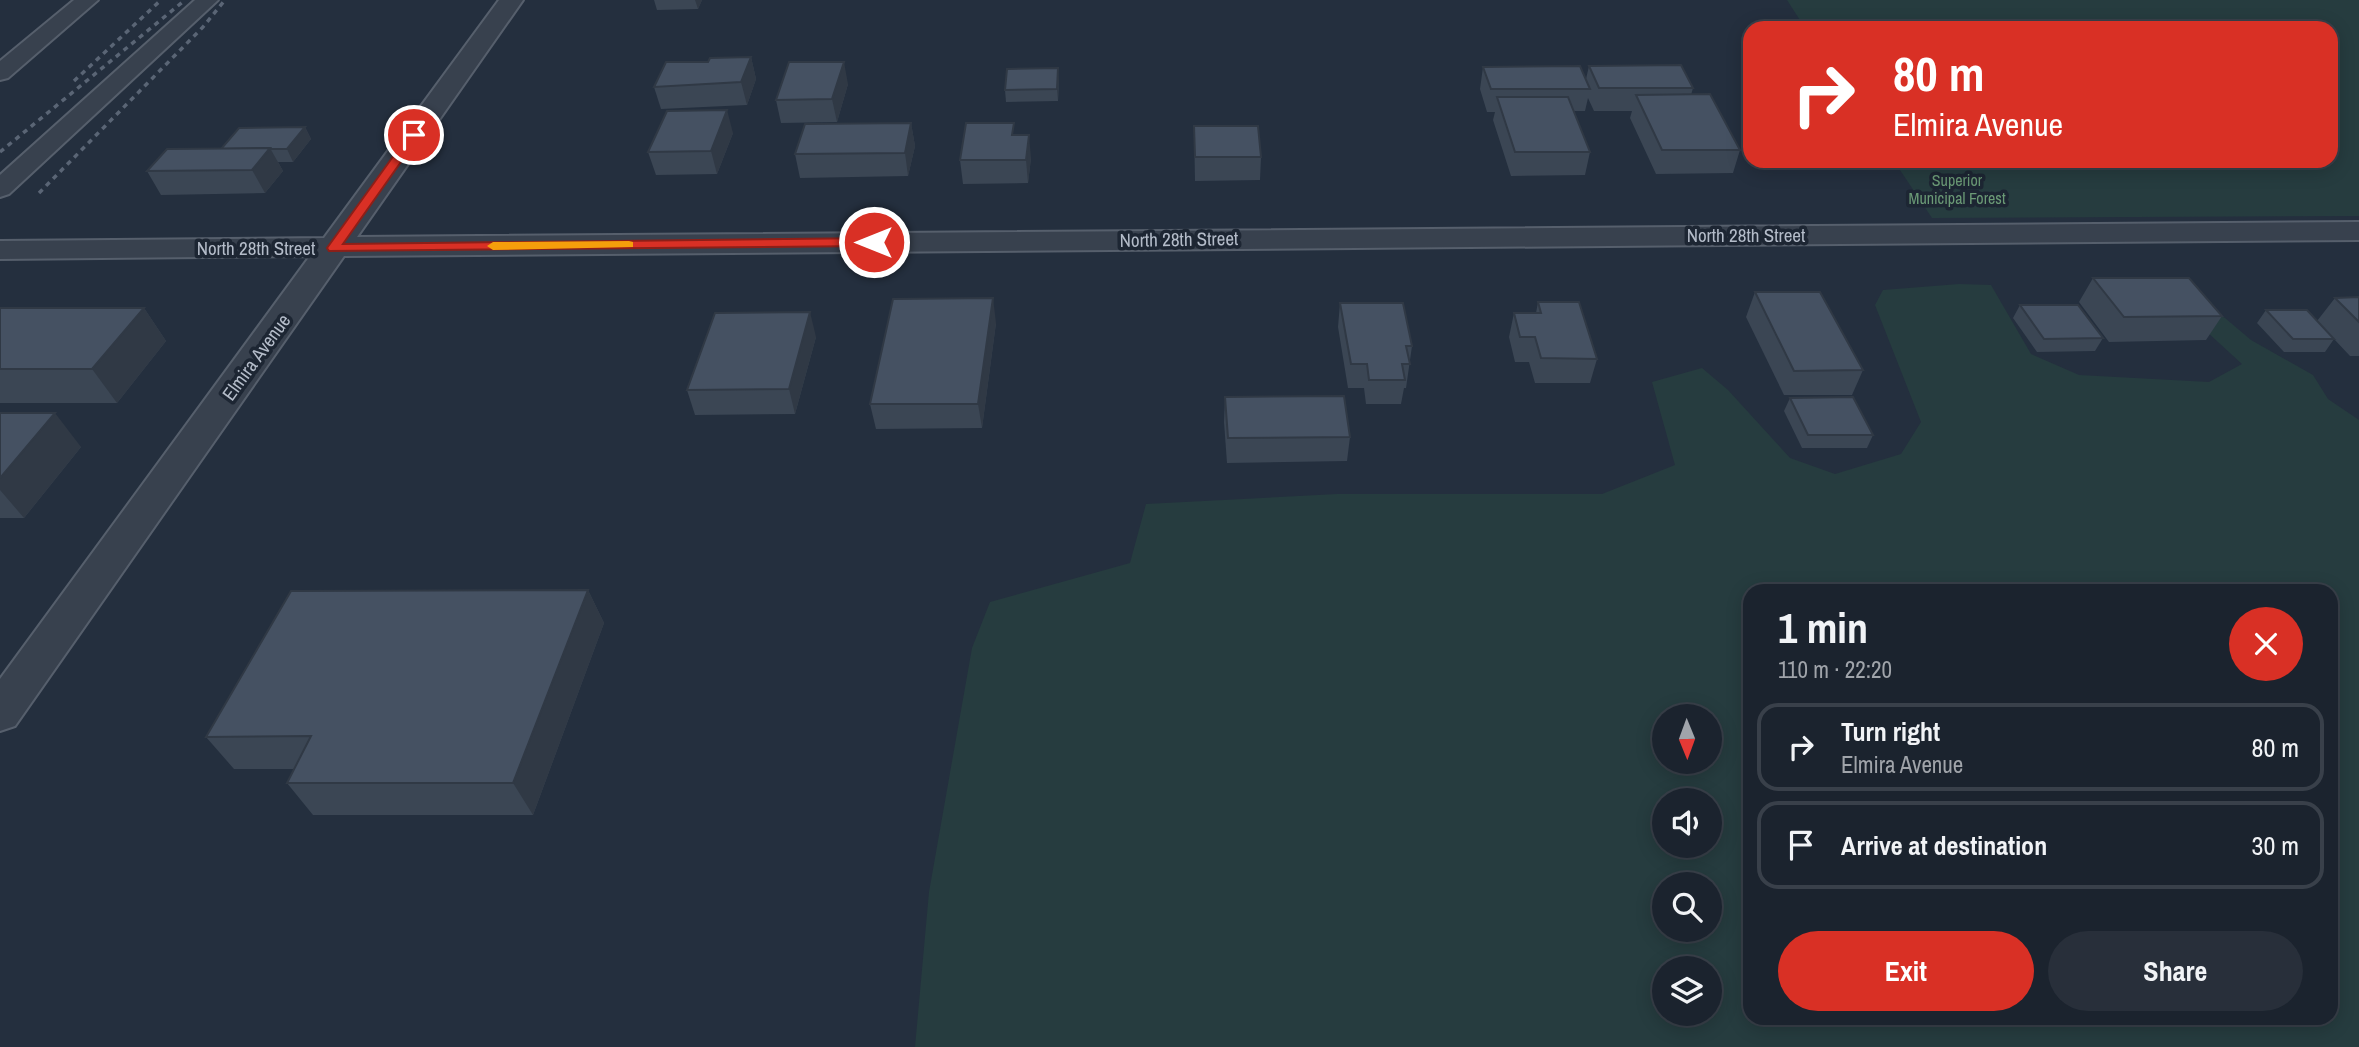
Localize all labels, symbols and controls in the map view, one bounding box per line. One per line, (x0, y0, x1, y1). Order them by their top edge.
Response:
text: 80 m (1893, 40, 1985, 106)
icon: right (1778, 49, 1869, 140)
text: Elmira Avenue (1893, 103, 2063, 146)
pin (384, 105, 444, 165)
icon: arrive (395, 116, 433, 154)
park label: Superior Municipal Forest (1908, 169, 2006, 209)
position arrow (837, 205, 911, 279)
street label: North 28th Street (1687, 222, 1806, 248)
street label: North 28th Street (1119, 225, 1239, 253)
street label: North 28th Street (197, 235, 316, 261)
street label: Elmira Avenue (216, 308, 296, 406)
text: 1 min (1778, 600, 1868, 656)
button: close (2229, 607, 2303, 681)
text: 110 m · 22:20 (1778, 654, 1892, 685)
north arrow (1652, 704, 1722, 774)
map controls (1652, 704, 1722, 1026)
text: Turn right (1841, 714, 1940, 749)
icon: right (1782, 728, 1820, 766)
text: 80 m (2252, 730, 2299, 765)
text: Elmira Avenue (1841, 749, 1963, 780)
button: sound (1652, 788, 1722, 858)
icon: arrive (1782, 826, 1820, 864)
text: Arrive at destination (1841, 828, 2047, 863)
text: 30 m (2252, 828, 2299, 863)
button: search (1652, 872, 1722, 942)
button: Exit (1778, 931, 2034, 1011)
button: Share (2048, 931, 2303, 1011)
button: layers (1652, 956, 1722, 1026)

